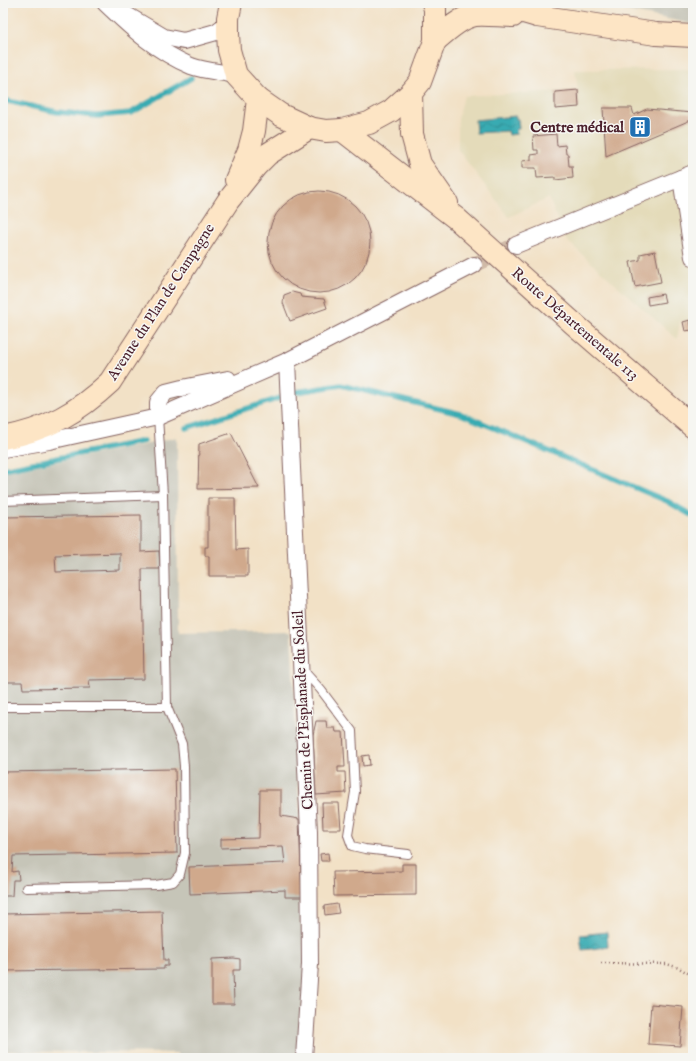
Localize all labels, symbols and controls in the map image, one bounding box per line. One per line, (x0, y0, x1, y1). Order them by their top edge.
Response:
building icon: Centre médical (627, 114, 653, 140)
place label: Centre médical (530, 118, 625, 137)
street label: Avenue du Plan de Campagne (103, 220, 219, 385)
street label: Route Départementale 113 (507, 264, 643, 384)
street label: Chemin de l'Esplanade du Soleil (288, 609, 318, 810)

